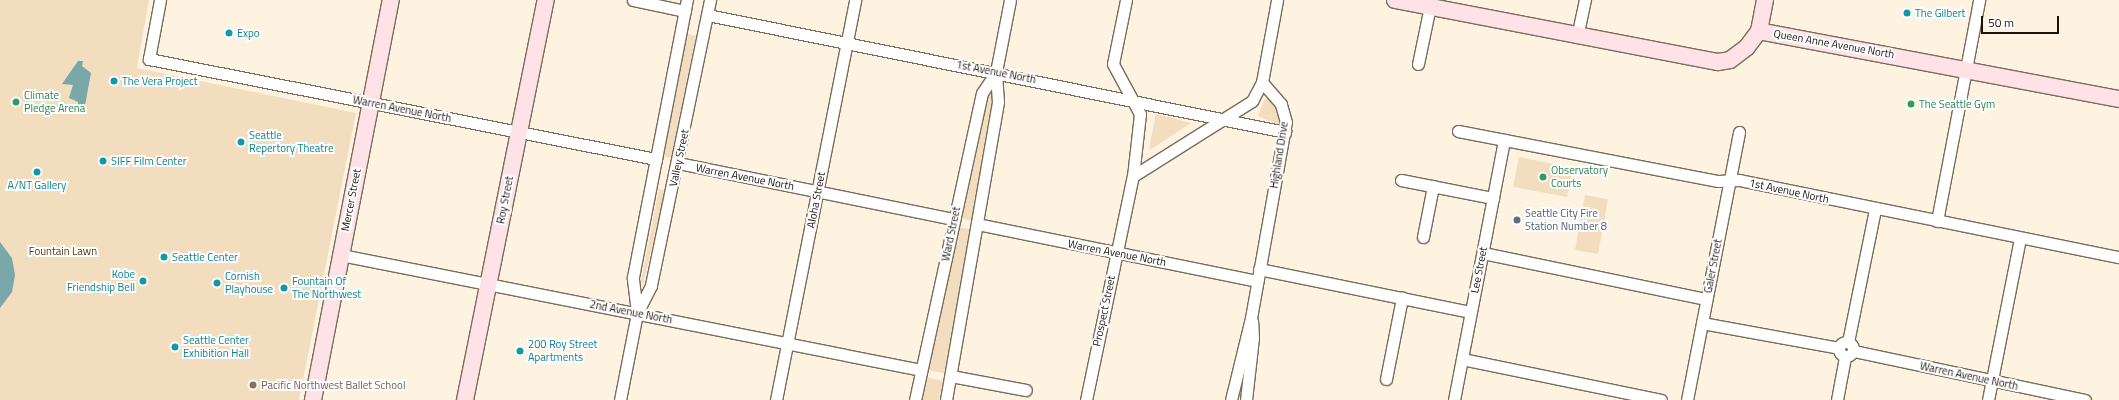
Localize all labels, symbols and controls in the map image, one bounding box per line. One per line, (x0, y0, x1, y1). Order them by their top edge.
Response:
place label: The Gilbert (1915, 6, 1965, 20)
marker: The Gilbert (1902, 8, 1912, 18)
scale bar (1983, 8, 2061, 34)
text: 50 m (1988, 13, 2014, 32)
place label: Expo (237, 26, 260, 40)
street label: Queen Anne Avenue North (1773, 27, 1895, 61)
marker: Expo (224, 28, 234, 38)
street label: 1st Avenue North (955, 58, 1037, 86)
place label: The Vera Project (122, 74, 198, 88)
marker: The Vera Project (109, 76, 119, 86)
place label: Climate Pledge Arena (24, 89, 85, 115)
street label: Warren Avenue North (352, 93, 452, 125)
marker: Climate Pledge Arena (11, 97, 21, 107)
place label: The Seattle Gym (1919, 97, 1995, 111)
marker: The Seattle Gym (1906, 99, 1916, 109)
street label: Highland Drive (1267, 121, 1291, 189)
street label: Valley Street (666, 128, 692, 188)
place label: Seattle Repertory Theatre (249, 129, 333, 155)
marker: Seattle Repertory Theatre (236, 137, 246, 147)
place label: SIFF Film Center (111, 154, 187, 168)
marker: SIFF Film Center (98, 156, 108, 166)
street label: Warren Avenue North (695, 161, 795, 193)
place label: Observatory Courts (1551, 164, 1608, 190)
marker: A/NT Gallery (32, 167, 42, 177)
street label: Mercer Street (338, 168, 364, 232)
street label: Aloha Street (804, 171, 828, 229)
marker: Observatory Courts (1538, 172, 1548, 182)
street label: Roy Street (494, 175, 516, 225)
street label: 1st Avenue North (1748, 176, 1830, 206)
place label: A/NT Gallery (8, 178, 66, 192)
street label: Ward Street (939, 206, 963, 262)
place label: Seattle City Fire Station Number 8 (1525, 207, 1607, 233)
marker: Seattle City Fire Station Number 8 (1512, 215, 1522, 225)
street label: Warren Avenue North (1067, 237, 1167, 269)
street label: Galer Street (1701, 238, 1725, 294)
park label: Fountain Lawn (29, 244, 97, 258)
street label: Lee Street (1468, 246, 1490, 294)
place label: Seattle Center (172, 250, 238, 264)
marker: Seattle Center (159, 252, 169, 262)
place label: Kobe Friendship Bell (67, 268, 135, 294)
place label: Cornish Playhouse (225, 270, 273, 296)
street label: Prospect Street (1090, 274, 1118, 348)
place label: Fountain Of The Northwest (292, 275, 361, 301)
marker: Kobe Friendship Bell (138, 276, 148, 286)
marker: Cornish Playhouse (212, 278, 222, 288)
marker: Fountain Of The Northwest (279, 283, 289, 293)
street label: 2nd Avenue North (589, 298, 673, 326)
place label: Seattle Center Exhibition Hall (183, 334, 249, 360)
place label: 200 Roy Street Apartments (528, 338, 597, 364)
marker: Seattle Center Exhibition Hall (170, 342, 180, 352)
marker: 200 Roy Street Apartments (515, 346, 525, 356)
street label: Warren Avenue North (1919, 359, 2019, 393)
place label: Pacific Northwest Ballet School (261, 378, 405, 392)
marker: Pacific Northwest Ballet School (248, 380, 258, 390)

